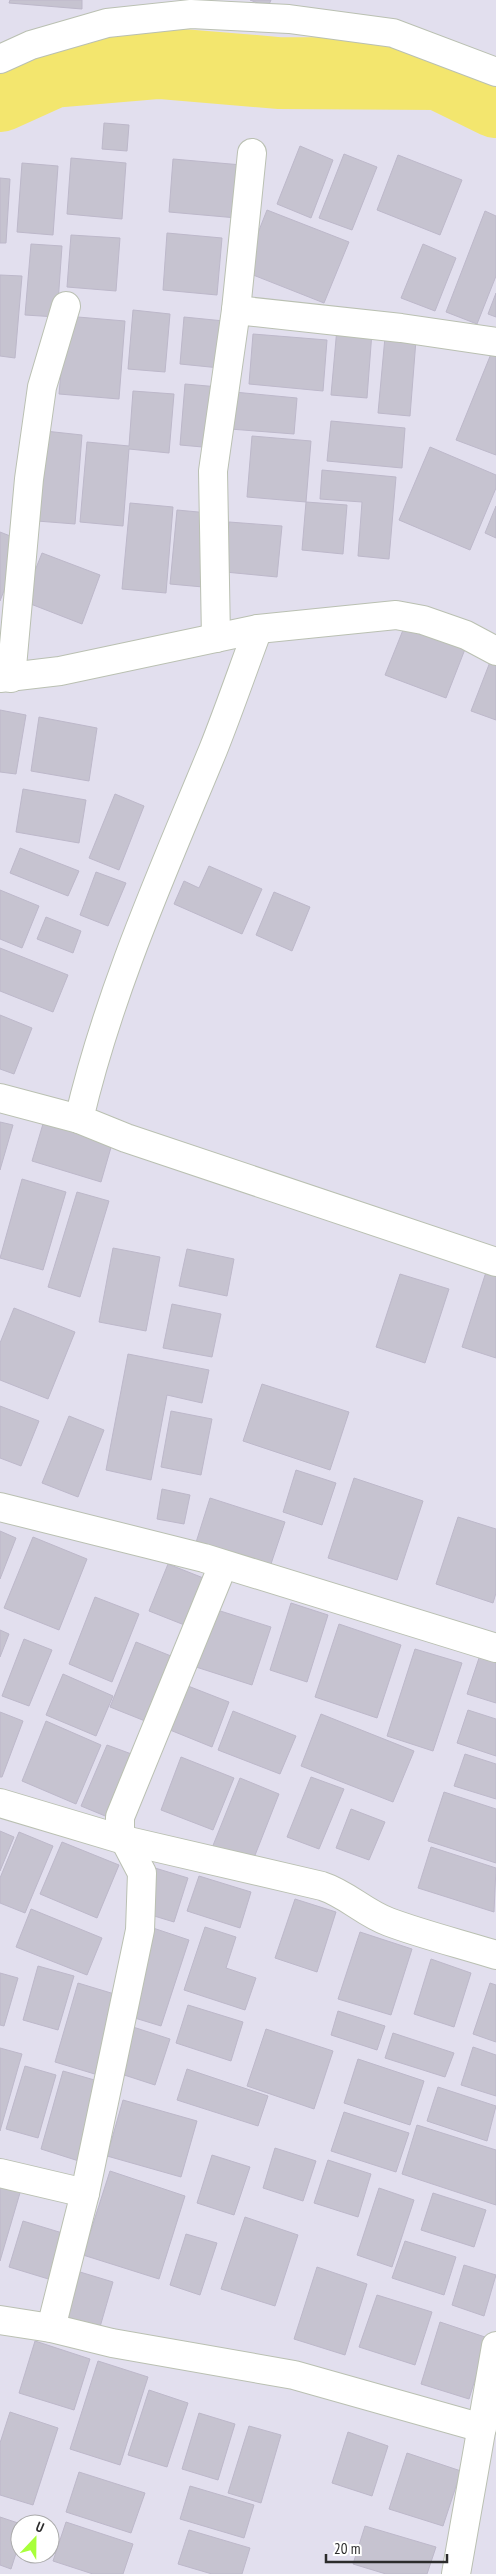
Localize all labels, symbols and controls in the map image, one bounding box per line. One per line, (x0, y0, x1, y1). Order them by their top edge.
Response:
north arrow (10, 2514, 60, 2564)
text: U (33, 2517, 47, 2537)
scale bar (326, 2532, 447, 2564)
text: 20 m (334, 2539, 360, 2558)

